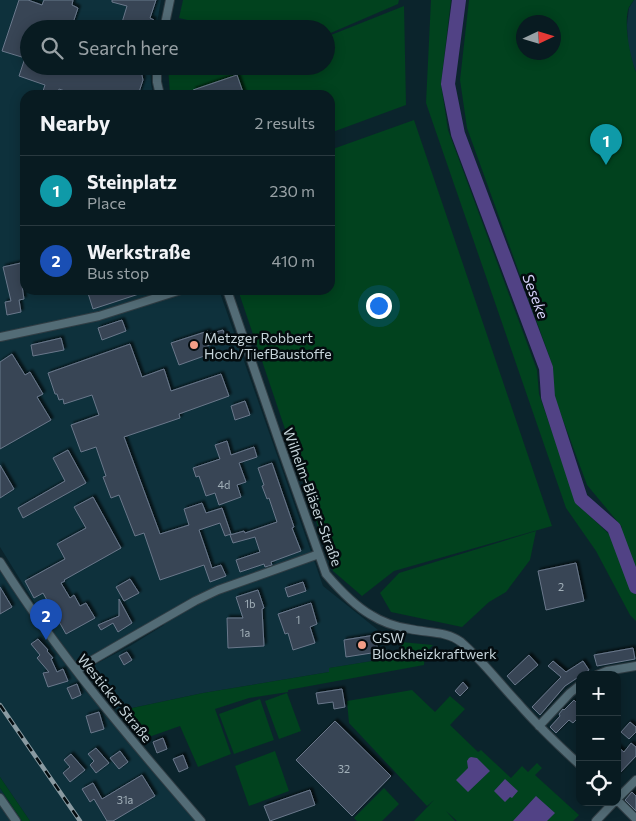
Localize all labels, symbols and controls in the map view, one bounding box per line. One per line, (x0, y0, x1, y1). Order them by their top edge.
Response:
north arrow (516, 15, 561, 60)
search box (20, 20, 335, 75)
icon: search (38, 34, 66, 62)
text: Search here (78, 36, 178, 59)
text: Nearby (40, 110, 110, 135)
text: 2 results (254, 113, 315, 132)
pin: 1 (590, 124, 622, 165)
text: Steinplatz (87, 170, 177, 193)
text: 1 (52, 181, 60, 200)
text: 230 m (270, 181, 315, 200)
text: Place (87, 193, 126, 212)
text: Werkstraße (87, 240, 190, 263)
text: 2 (51, 251, 61, 270)
text: 410 m (272, 251, 315, 270)
text: Bus stop (87, 263, 149, 282)
water label: Seseke (519, 271, 553, 321)
your location (366, 293, 392, 319)
place label: Metzger Robbert Hoch/TiefBaustoffe (204, 329, 332, 362)
marker: Metzger Robbert Hoch/TiefBaustoffe (188, 339, 200, 351)
street label: Wilhelm-Bläser-Straße (280, 425, 346, 569)
house number: 4d (218, 478, 230, 491)
house number: 2 (558, 580, 564, 593)
house number: 1b (244, 597, 256, 610)
pin: 2 (30, 599, 62, 640)
house number: 1 (296, 613, 300, 626)
house number: 1a (240, 626, 250, 639)
place label: GSW Blockheizkraftwerk (372, 629, 497, 662)
marker: GSW Blockheizkraftwerk (356, 639, 368, 651)
street label: Westicker Straße (74, 650, 156, 746)
map controls (576, 671, 621, 806)
button: + (576, 671, 621, 716)
button: − (576, 716, 621, 761)
button: locate (576, 761, 621, 806)
house number: 32 (338, 762, 350, 775)
house number: 31a (117, 793, 133, 806)

